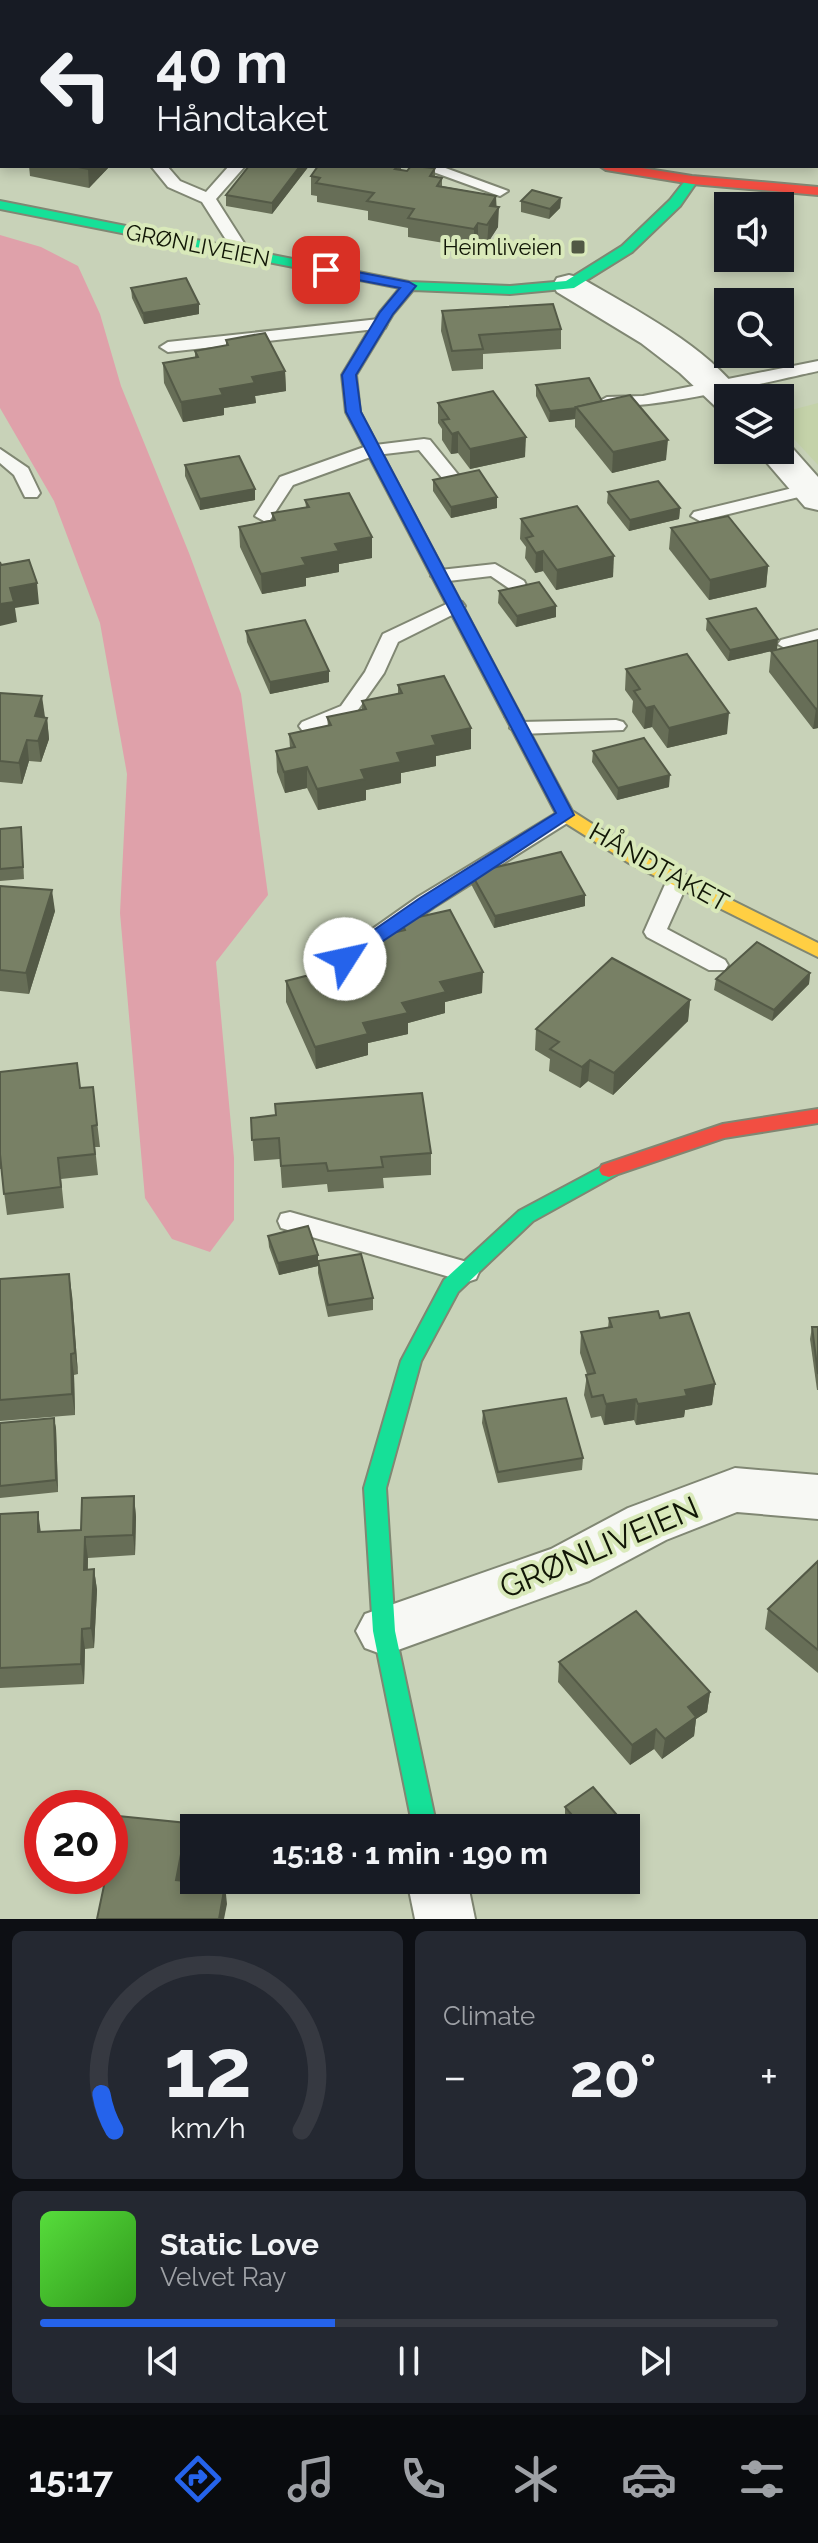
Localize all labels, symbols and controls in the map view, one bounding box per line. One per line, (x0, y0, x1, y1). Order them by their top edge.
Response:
text: 40 m (156, 30, 288, 96)
icon: left (24, 32, 128, 136)
text: Håndtaket (156, 97, 328, 139)
map controls (714, 192, 794, 464)
button: sound (714, 192, 794, 272)
street label: GRØNLIVEIEN (124, 218, 272, 272)
place label: Heimliveien (442, 234, 562, 260)
pin (292, 236, 360, 304)
marker: Heimliveien (569, 238, 587, 256)
icon: arrive (304, 248, 348, 292)
button: search (714, 288, 794, 368)
button: layers (714, 384, 794, 464)
street label: HÅNDTAKET (584, 815, 735, 918)
position arrow (303, 917, 387, 1001)
street label: GRØNLIVEIEN (494, 1488, 704, 1606)
speed limit sign: 20 (24, 1790, 128, 1894)
text: 15:18 · 1 min · 190 m (272, 1836, 548, 1871)
text: Climate (443, 2001, 535, 2031)
text: 12 (163, 2019, 252, 2116)
text: 20° (570, 2041, 657, 2111)
text: − (443, 2051, 467, 2102)
text: + (760, 2051, 778, 2102)
text: km/h (170, 2111, 245, 2145)
text: Static Love (160, 2227, 319, 2262)
text: Velvet Ray (160, 2262, 286, 2292)
icon: previous (141, 2339, 185, 2383)
icon: pause (387, 2339, 431, 2383)
icon: next (633, 2339, 677, 2383)
icon: directions (170, 2451, 226, 2507)
icon: music (283, 2451, 339, 2507)
icon: phone (395, 2451, 451, 2507)
icon: climate (508, 2451, 564, 2507)
icon: car (621, 2451, 677, 2507)
icon: filters (734, 2451, 790, 2507)
text: 15:17 (28, 2458, 113, 2500)

